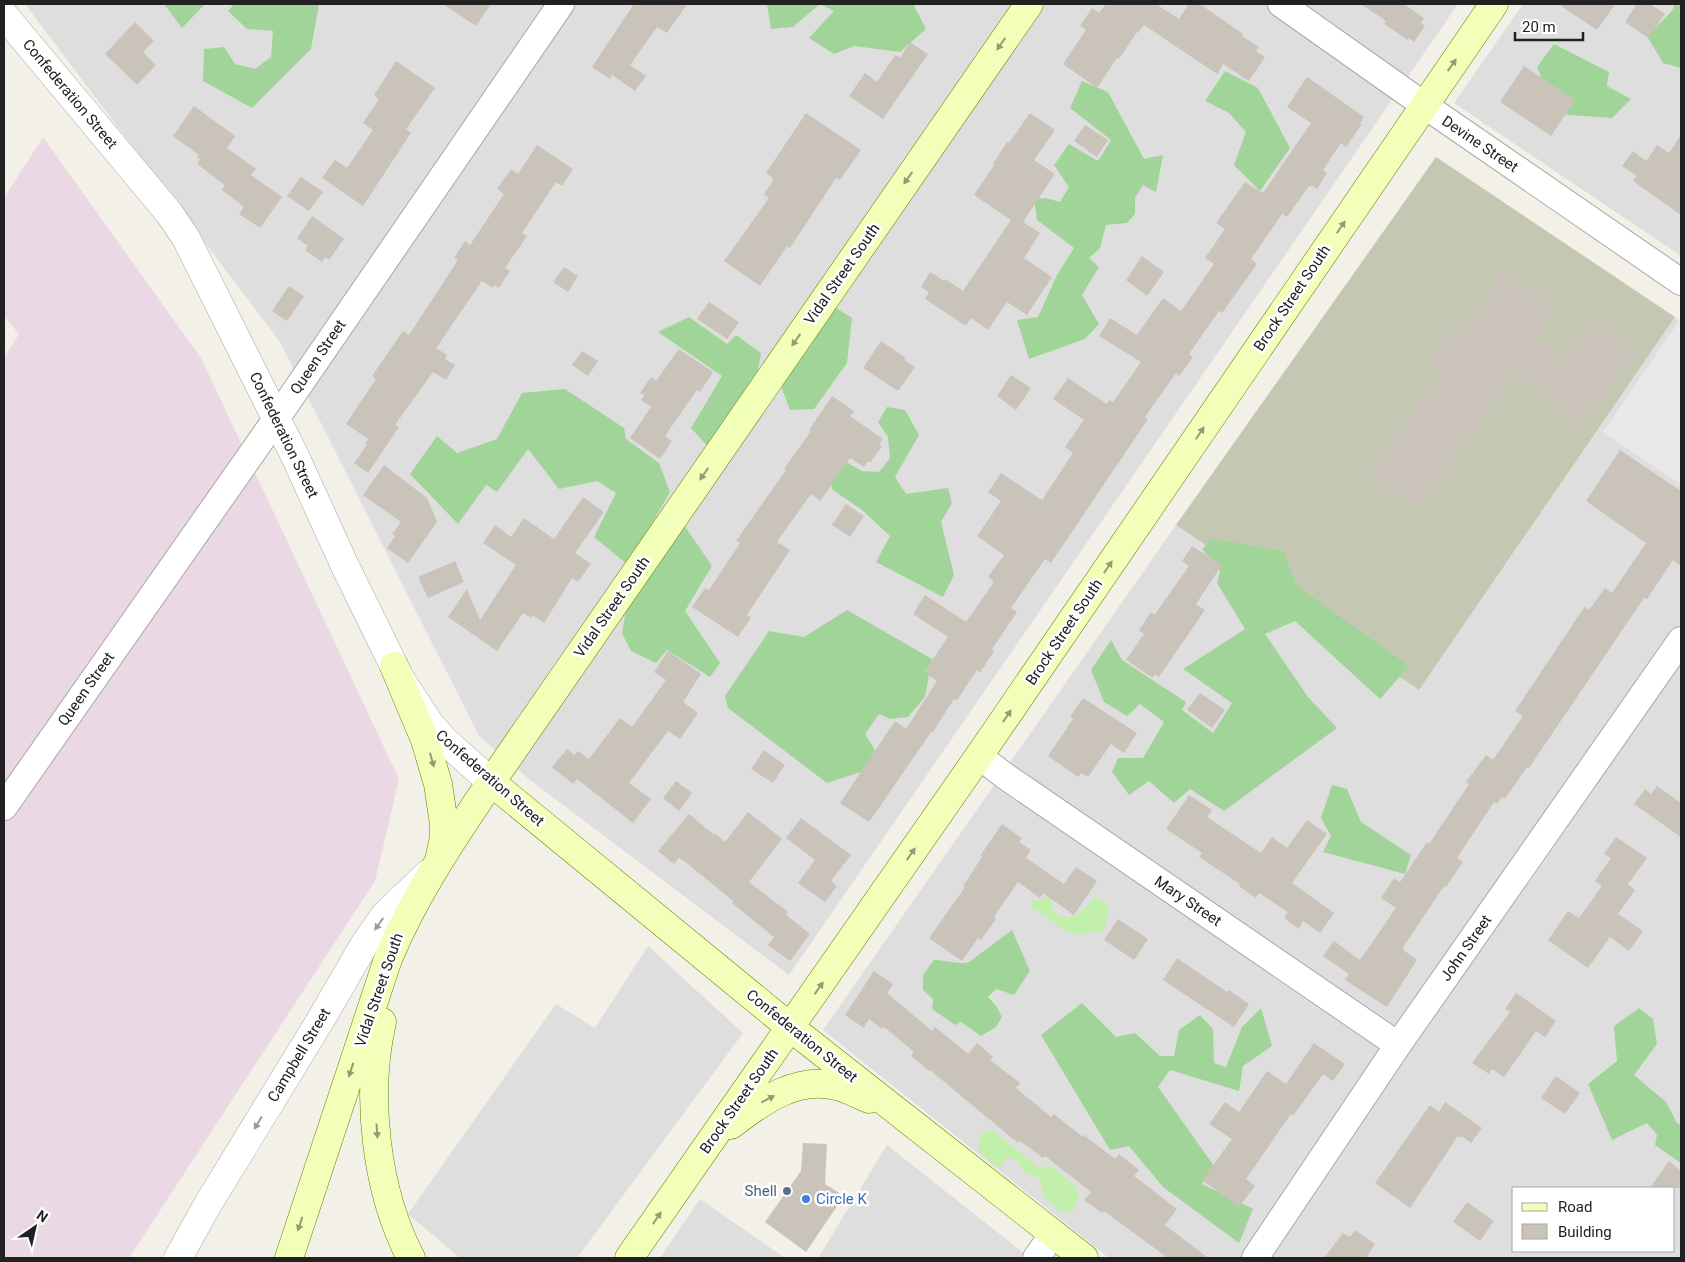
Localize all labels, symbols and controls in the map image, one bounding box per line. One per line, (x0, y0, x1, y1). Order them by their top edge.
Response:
scale bar (1515, 10, 1582, 42)
text: 20 m (1522, 18, 1556, 36)
street label: Confederation Street (19, 35, 121, 153)
one-way arrow (996, 37, 1006, 51)
one-way arrow (1447, 58, 1457, 72)
street label: Devine Street (1438, 112, 1522, 176)
one-way arrow (903, 171, 913, 184)
street label: Vidal Street South (800, 220, 884, 328)
one-way arrow (1336, 220, 1346, 233)
street label: Brock Street South (1250, 241, 1334, 355)
street label: Queen Street (286, 316, 350, 398)
one-way arrow (791, 333, 801, 347)
street label: Confederation Street (246, 369, 322, 501)
one-way arrow (1195, 426, 1205, 440)
one-way arrow (699, 467, 709, 480)
street label: Vidal Street South (570, 553, 654, 661)
one-way arrow (1103, 560, 1113, 574)
street label: Brock Street South (1022, 575, 1106, 689)
street label: Queen Street (54, 649, 118, 729)
one-way arrow (1002, 709, 1012, 722)
street label: Confederation Street (432, 726, 548, 830)
one-way arrow (428, 753, 436, 768)
one-way arrow (906, 847, 916, 861)
street label: Mary Street (1151, 872, 1225, 930)
street label: John Street (1437, 911, 1495, 985)
one-way arrow (374, 917, 384, 931)
street label: Vidal Street South (351, 931, 407, 1049)
one-way arrow (814, 981, 824, 995)
street label: Confederation Street (743, 986, 861, 1086)
street label: Campbell Street (264, 1005, 334, 1105)
street label: Brock Street South (696, 1045, 782, 1157)
one-way arrow (347, 1063, 355, 1078)
one-way arrow (761, 1095, 775, 1103)
one-way arrow (253, 1116, 262, 1129)
one-way arrow (373, 1123, 381, 1139)
place label: Shell (745, 1182, 777, 1200)
marker: Shell (781, 1185, 793, 1197)
legend (1512, 1187, 1675, 1252)
place label: Circle K (816, 1190, 868, 1208)
marker: Circle K (800, 1193, 812, 1205)
text: Road (1558, 1198, 1592, 1216)
north arrow (10, 1202, 60, 1252)
text: N (34, 1207, 51, 1226)
one-way arrow (652, 1211, 662, 1225)
one-way arrow (296, 1217, 304, 1232)
text: Building (1558, 1223, 1612, 1241)

